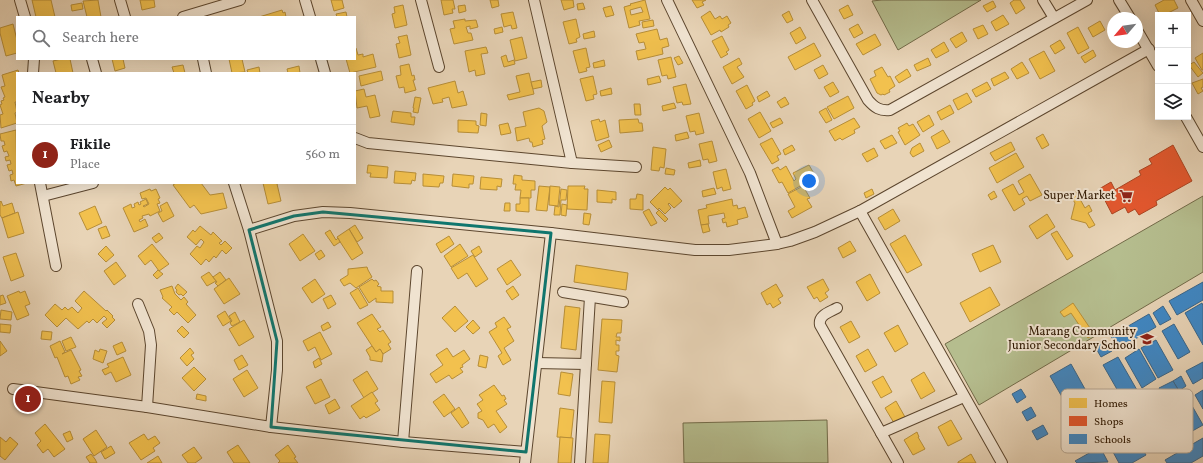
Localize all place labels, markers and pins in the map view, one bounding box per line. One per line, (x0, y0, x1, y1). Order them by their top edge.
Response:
place label: Super Market (1043, 188, 1115, 204)
supermarket icon: Super Market (1118, 188, 1134, 204)
place label: Marang Community Junior Secondary School (1008, 324, 1137, 354)
school or university icon: Marang Community Junior Secondary School (1139, 331, 1155, 347)
pin: 1 (15, 384, 41, 414)

